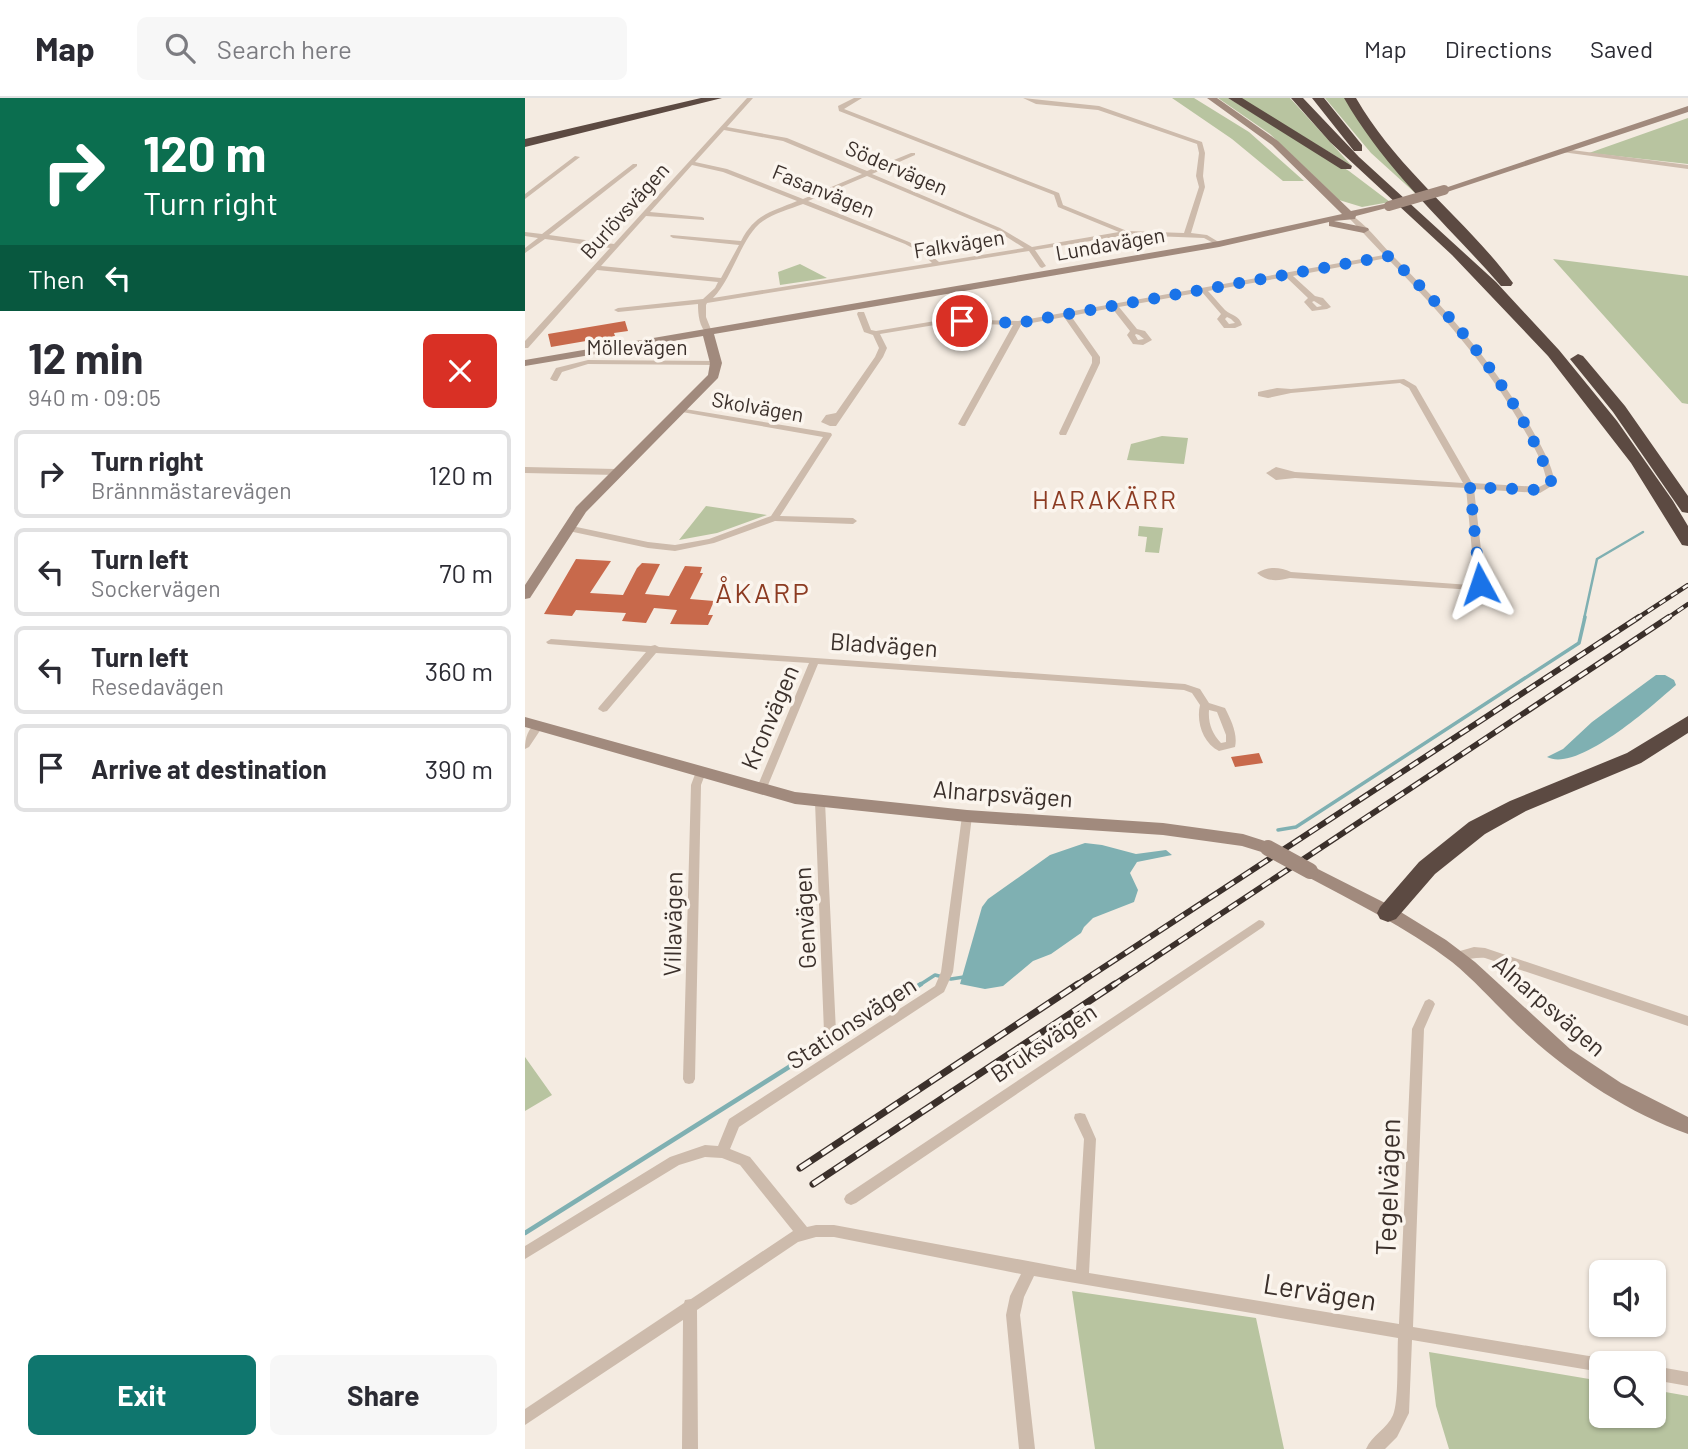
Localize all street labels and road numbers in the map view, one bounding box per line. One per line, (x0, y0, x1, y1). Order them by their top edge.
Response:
street label: Södervägen (842, 134, 952, 200)
street label: Burlövsvägen (574, 157, 674, 263)
street label: Fasanvägen (769, 158, 879, 222)
street label: Lundavägen (1053, 221, 1167, 265)
street label: Falkvägen (912, 223, 1006, 263)
street label: Möllevägen (586, 334, 688, 359)
street label: Skolvägen (710, 386, 806, 426)
street label: Bladvägen (829, 626, 939, 662)
street label: Kronvägen (734, 660, 804, 774)
street label: Alnarpsvägen (932, 774, 1074, 812)
street label: Genvägen (787, 866, 821, 970)
street label: Villavägen (657, 871, 687, 977)
street label: Alnarpsvägen (1488, 948, 1612, 1062)
street label: Stationsvägen (781, 969, 921, 1075)
street label: Bruksvägen (985, 996, 1101, 1088)
street label: Tegelvägen (1368, 1118, 1406, 1256)
street label: Lervägen (1261, 1265, 1379, 1317)

